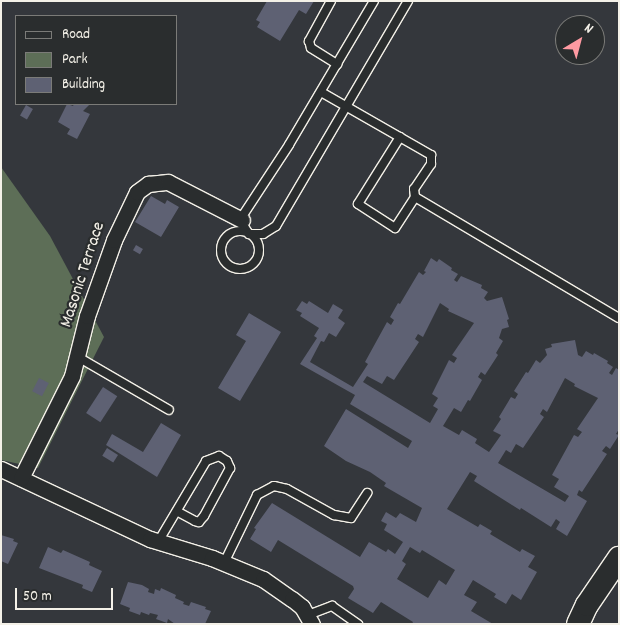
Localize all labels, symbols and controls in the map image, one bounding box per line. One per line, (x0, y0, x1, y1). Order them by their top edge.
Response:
legend (15, 15, 178, 105)
north arrow (555, 15, 605, 65)
text: N (580, 19, 597, 39)
text: Road (62, 24, 90, 46)
text: Park (62, 49, 88, 71)
text: Building (62, 74, 105, 96)
street label: Masonic Terrace (57, 220, 111, 330)
scale bar (18, 578, 115, 610)
text: 50 m (23, 586, 52, 608)

